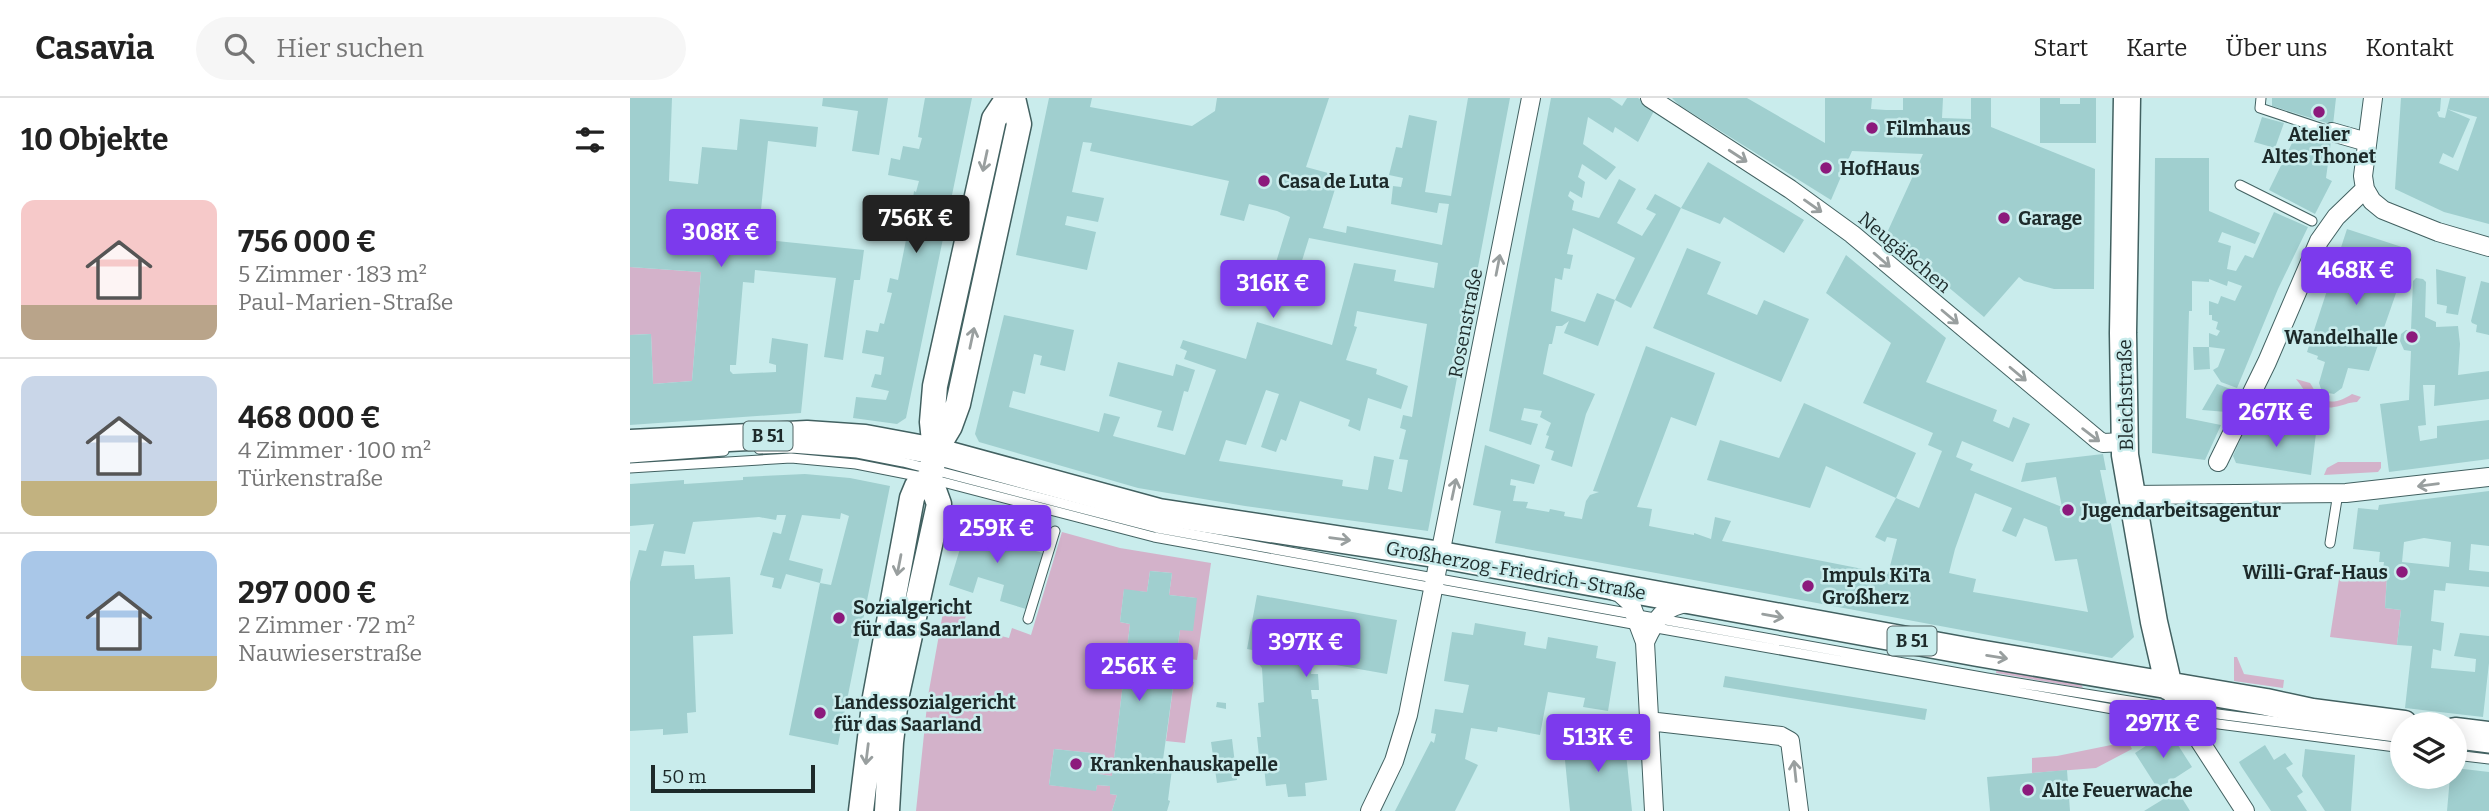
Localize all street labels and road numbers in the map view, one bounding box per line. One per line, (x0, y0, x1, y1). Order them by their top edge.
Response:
street label: Neugäßchen (1854, 207, 1956, 298)
street label: Rosenstraße (1444, 266, 1487, 380)
street label: Bleichstraße (2113, 339, 2138, 451)
road number: B 51 (744, 422, 792, 450)
street label: Großherzog-Friedrich-Straße (1384, 536, 1648, 605)
road number: B 51 (1888, 626, 1936, 656)

